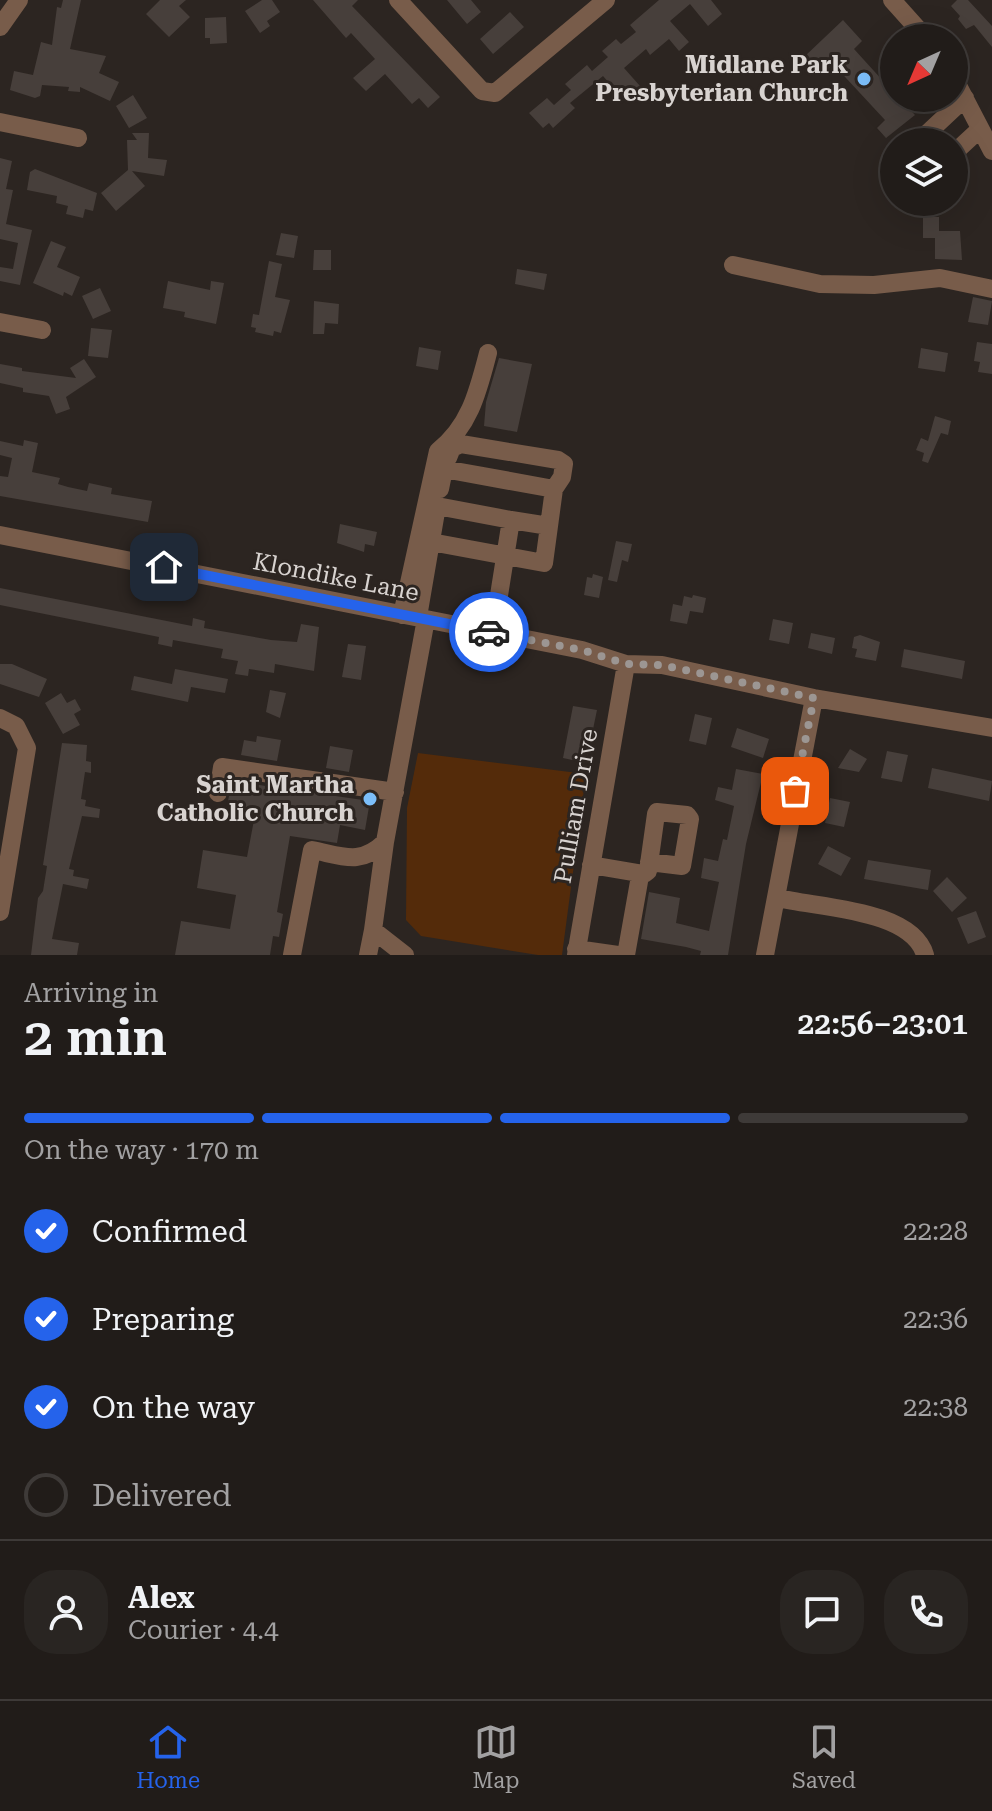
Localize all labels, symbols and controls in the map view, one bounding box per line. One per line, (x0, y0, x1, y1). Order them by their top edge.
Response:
north arrow (880, 24, 968, 112)
map controls (880, 24, 968, 216)
place label: Midlane Park Presbyterian Church (595, 51, 848, 107)
marker: Midlane Park Presbyterian Church (855, 70, 873, 88)
button: layers (880, 128, 968, 216)
pin (130, 533, 198, 601)
icon: home (142, 545, 186, 589)
street label: Klondike Lane (251, 547, 421, 607)
courier (449, 592, 529, 672)
icon: car (467, 610, 511, 654)
street label: Pulliam Drive (549, 726, 603, 886)
pin (761, 757, 829, 825)
icon: bag (773, 769, 817, 813)
place label: Saint Martha Catholic Church (157, 771, 354, 827)
marker: Saint Martha Catholic Church (361, 790, 379, 808)
text: Arriving in (24, 978, 158, 1008)
text: 22:56–23:01 (798, 1006, 968, 1041)
text: 2 min (24, 1007, 167, 1068)
text: On the way · 170 m (24, 1135, 259, 1165)
icon: check (24, 1209, 68, 1253)
text: Confirmed (92, 1214, 247, 1249)
text: 22:28 (903, 1216, 968, 1246)
icon: check (24, 1297, 68, 1341)
text: Preparing (92, 1302, 234, 1337)
text: 22:36 (903, 1304, 968, 1334)
icon: check (24, 1385, 68, 1429)
text: On the way (92, 1390, 255, 1425)
text: 22:38 (903, 1392, 968, 1422)
text: Delivered (92, 1478, 231, 1513)
button: person (24, 1570, 108, 1654)
button: chat (780, 1570, 864, 1654)
button: phone (884, 1570, 968, 1654)
text: Alex (128, 1580, 195, 1615)
text: Courier · 4.4 (128, 1615, 278, 1645)
tab: Home (136, 1720, 200, 1793)
tab: Map (472, 1720, 520, 1793)
tab: Saved (792, 1720, 856, 1793)

